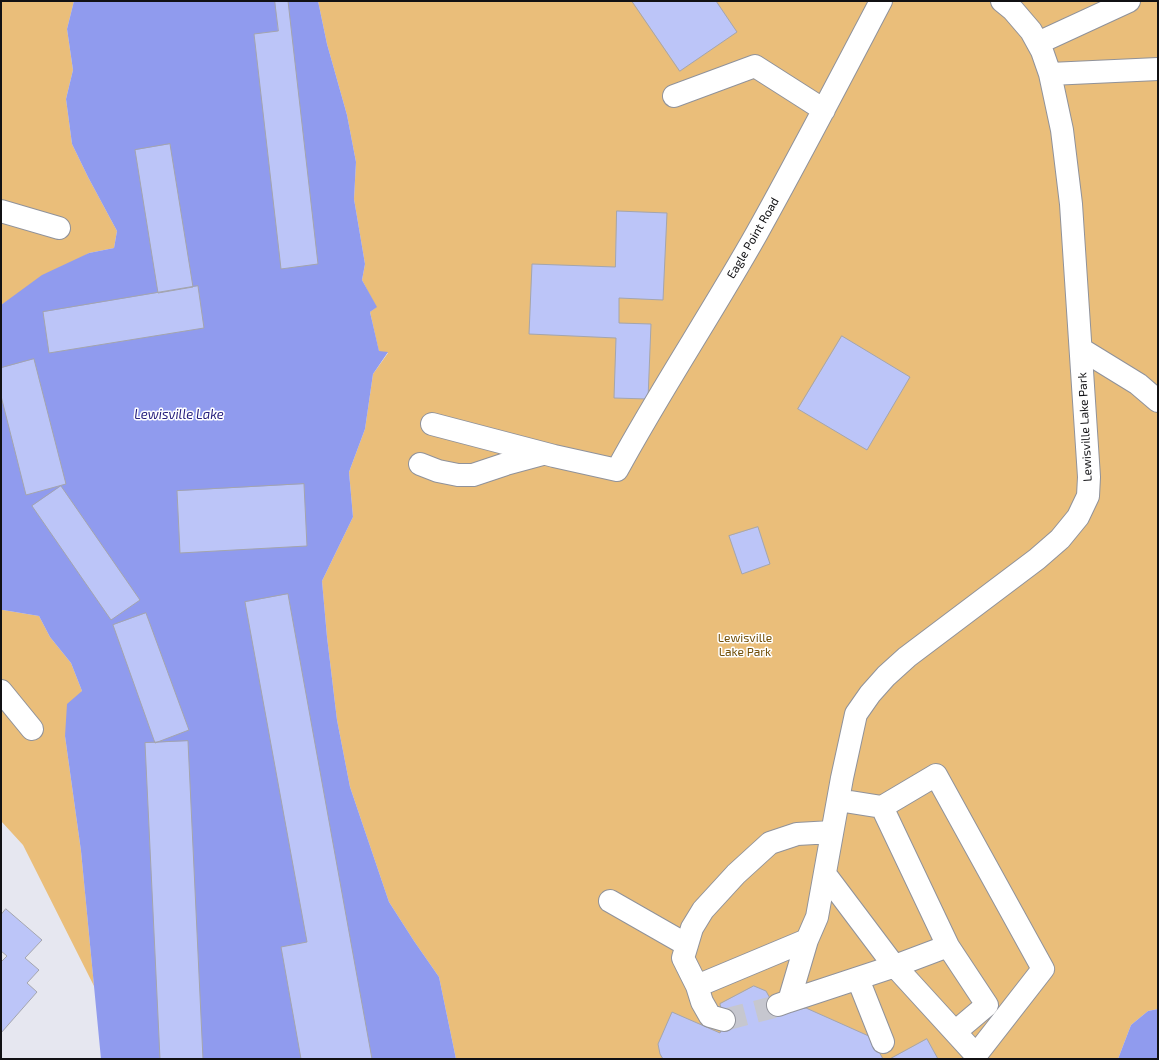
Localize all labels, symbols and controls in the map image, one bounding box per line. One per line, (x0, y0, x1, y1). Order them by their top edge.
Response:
street label: Eagle Point Road (724, 195, 782, 281)
street label: Lewisville Lake Park (1075, 372, 1095, 482)
water label: Lewisville Lake (134, 407, 224, 423)
park label: Lewisville Lake Park (718, 631, 772, 659)

